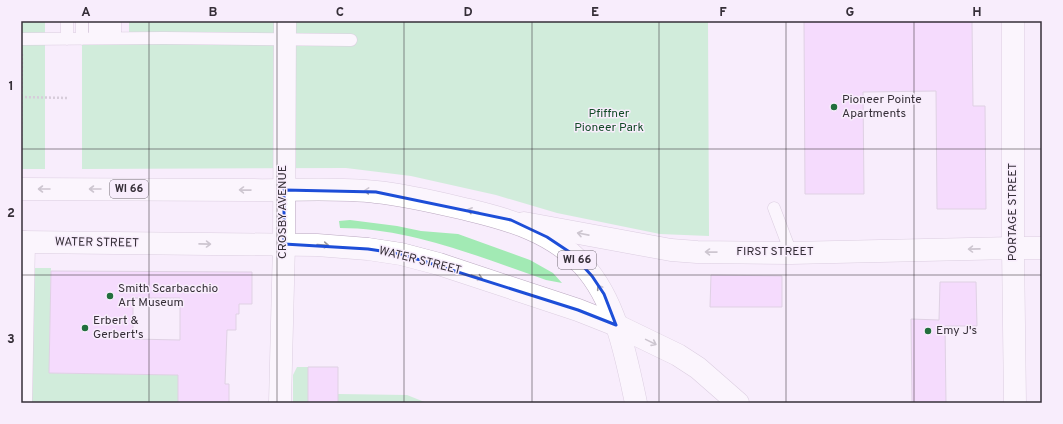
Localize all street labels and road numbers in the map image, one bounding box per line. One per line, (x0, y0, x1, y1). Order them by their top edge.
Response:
street label: PORTAGE STREET (1005, 163, 1021, 261)
street label: CROSBY AVENUE (275, 165, 291, 259)
road number: WI 66 (110, 180, 148, 198)
street label: WATER STREET (55, 234, 139, 252)
street label: WATER STREET (377, 243, 463, 279)
street label: FIRST STREET (736, 244, 814, 260)
road number: WI 66 (558, 251, 596, 269)

